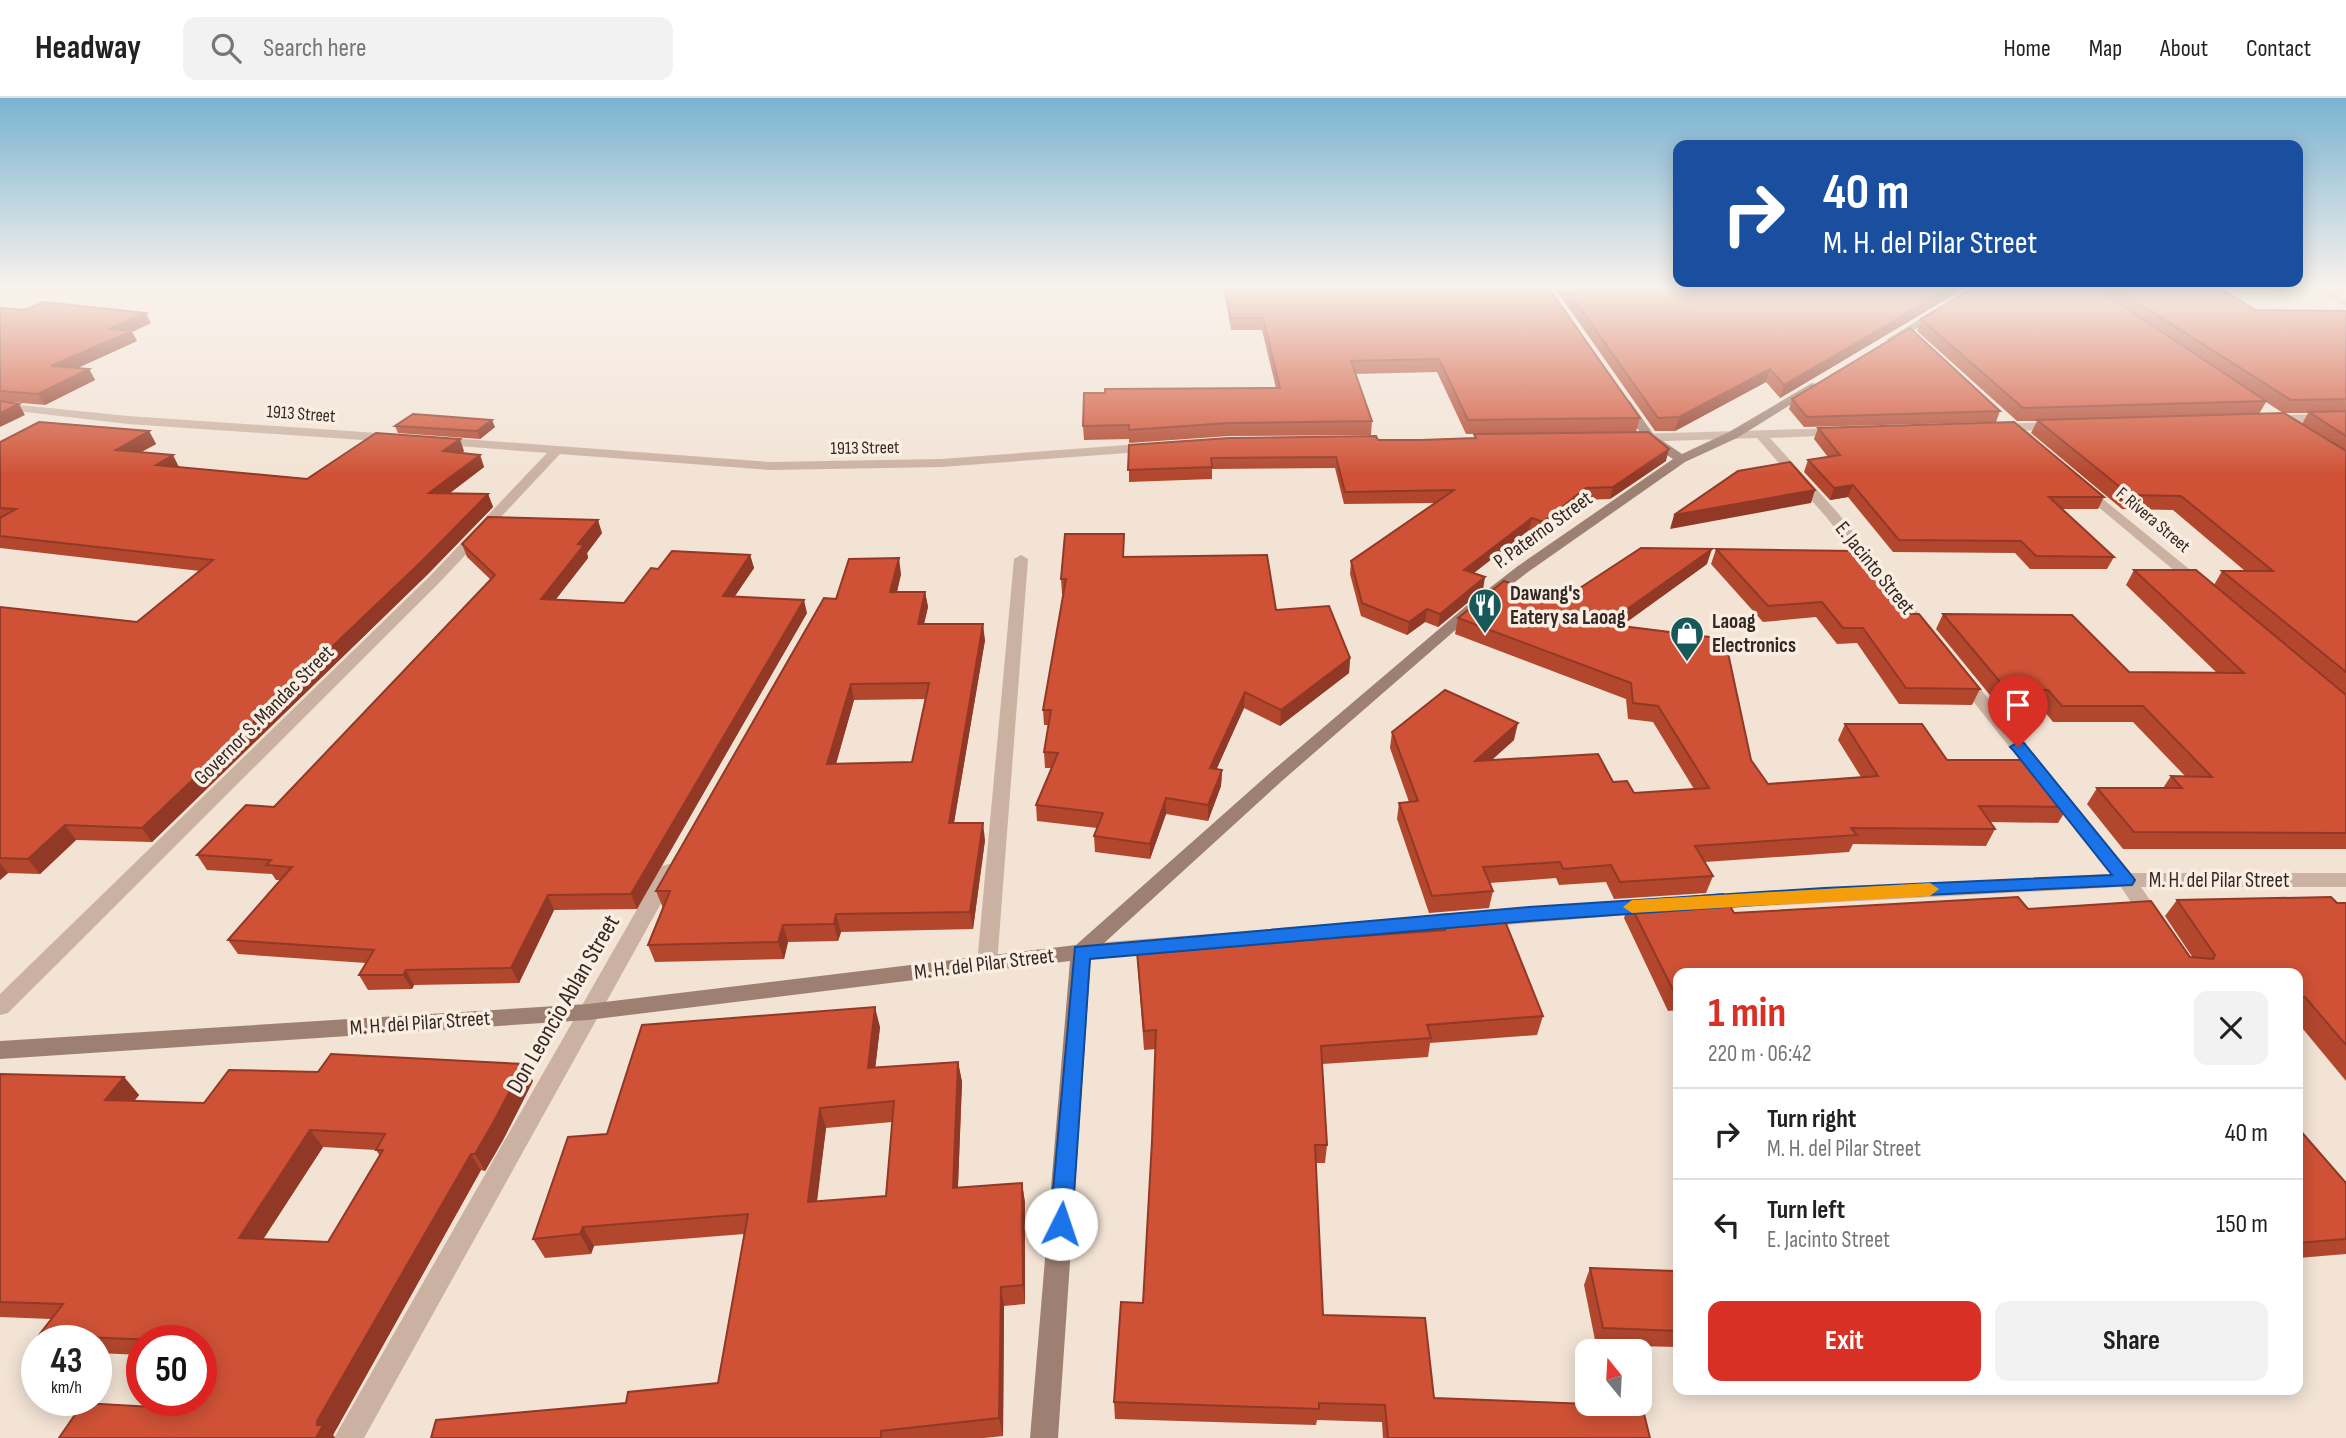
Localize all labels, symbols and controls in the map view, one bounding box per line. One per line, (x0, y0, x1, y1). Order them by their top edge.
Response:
search box (183, 17, 673, 80)
text: Headway (35, 28, 141, 68)
icon: search (207, 29, 245, 67)
text: Search here (263, 33, 366, 64)
text: Home (2003, 34, 2051, 63)
text: Map (2089, 34, 2122, 63)
text: About (2160, 34, 2208, 63)
text: Contact (2246, 34, 2311, 63)
text: 40 m (1823, 164, 1909, 223)
icon: right (1708, 168, 1799, 259)
text: M. H. del Pilar Street (1823, 224, 2037, 263)
street label: 1913 Street (266, 401, 337, 427)
street label: 1913 Street (830, 437, 900, 459)
street label: F. Rivera Street (2112, 483, 2195, 557)
street label: P. Paterno Street (1489, 486, 1597, 574)
street label: E. Jacinto Street (1830, 516, 1920, 620)
place label: Dawang's Eatery sa Laoag (1510, 581, 1626, 630)
restaurant icon: Dawang's Eatery sa Laoag (1466, 586, 1504, 635)
place label: Laoag Electronics (1712, 609, 1796, 658)
shop icon: Laoag Electronics (1668, 614, 1706, 663)
street label: Governor S. Mandac Street (189, 640, 339, 790)
pin (1988, 675, 2048, 747)
icon: arrive (1999, 686, 2037, 724)
street label: M. H. del Pilar Street (2149, 868, 2289, 893)
street label: Don Leoncio Ablan Street (500, 910, 626, 1098)
street label: M. H. del Pilar Street (913, 943, 1055, 985)
text: 1 min (1708, 988, 1786, 1039)
button: close (2194, 991, 2268, 1065)
street label: M. H. del Pilar Street (349, 1006, 491, 1040)
text: 220 m · 06:42 (1708, 1040, 1811, 1068)
text: Turn right (1767, 1104, 1856, 1135)
icon: right (1708, 1115, 1746, 1153)
text: 40 m (2225, 1118, 2268, 1149)
text: M. H. del Pilar Street (1767, 1135, 1921, 1163)
position arrow (1024, 1187, 1098, 1261)
text: Turn left (1767, 1195, 1845, 1226)
icon: left (1708, 1206, 1746, 1244)
text: 150 m (2216, 1209, 2268, 1240)
text: E. Jacinto Street (1767, 1226, 1890, 1254)
button: Exit (1708, 1301, 1981, 1381)
button: Share (1995, 1301, 2268, 1381)
speed limit sign: 50 (126, 1325, 217, 1416)
north arrow (1575, 1339, 1652, 1416)
map controls (1575, 1339, 1652, 1416)
text: 43 (50, 1340, 83, 1383)
text: km/h (51, 1377, 82, 1398)

